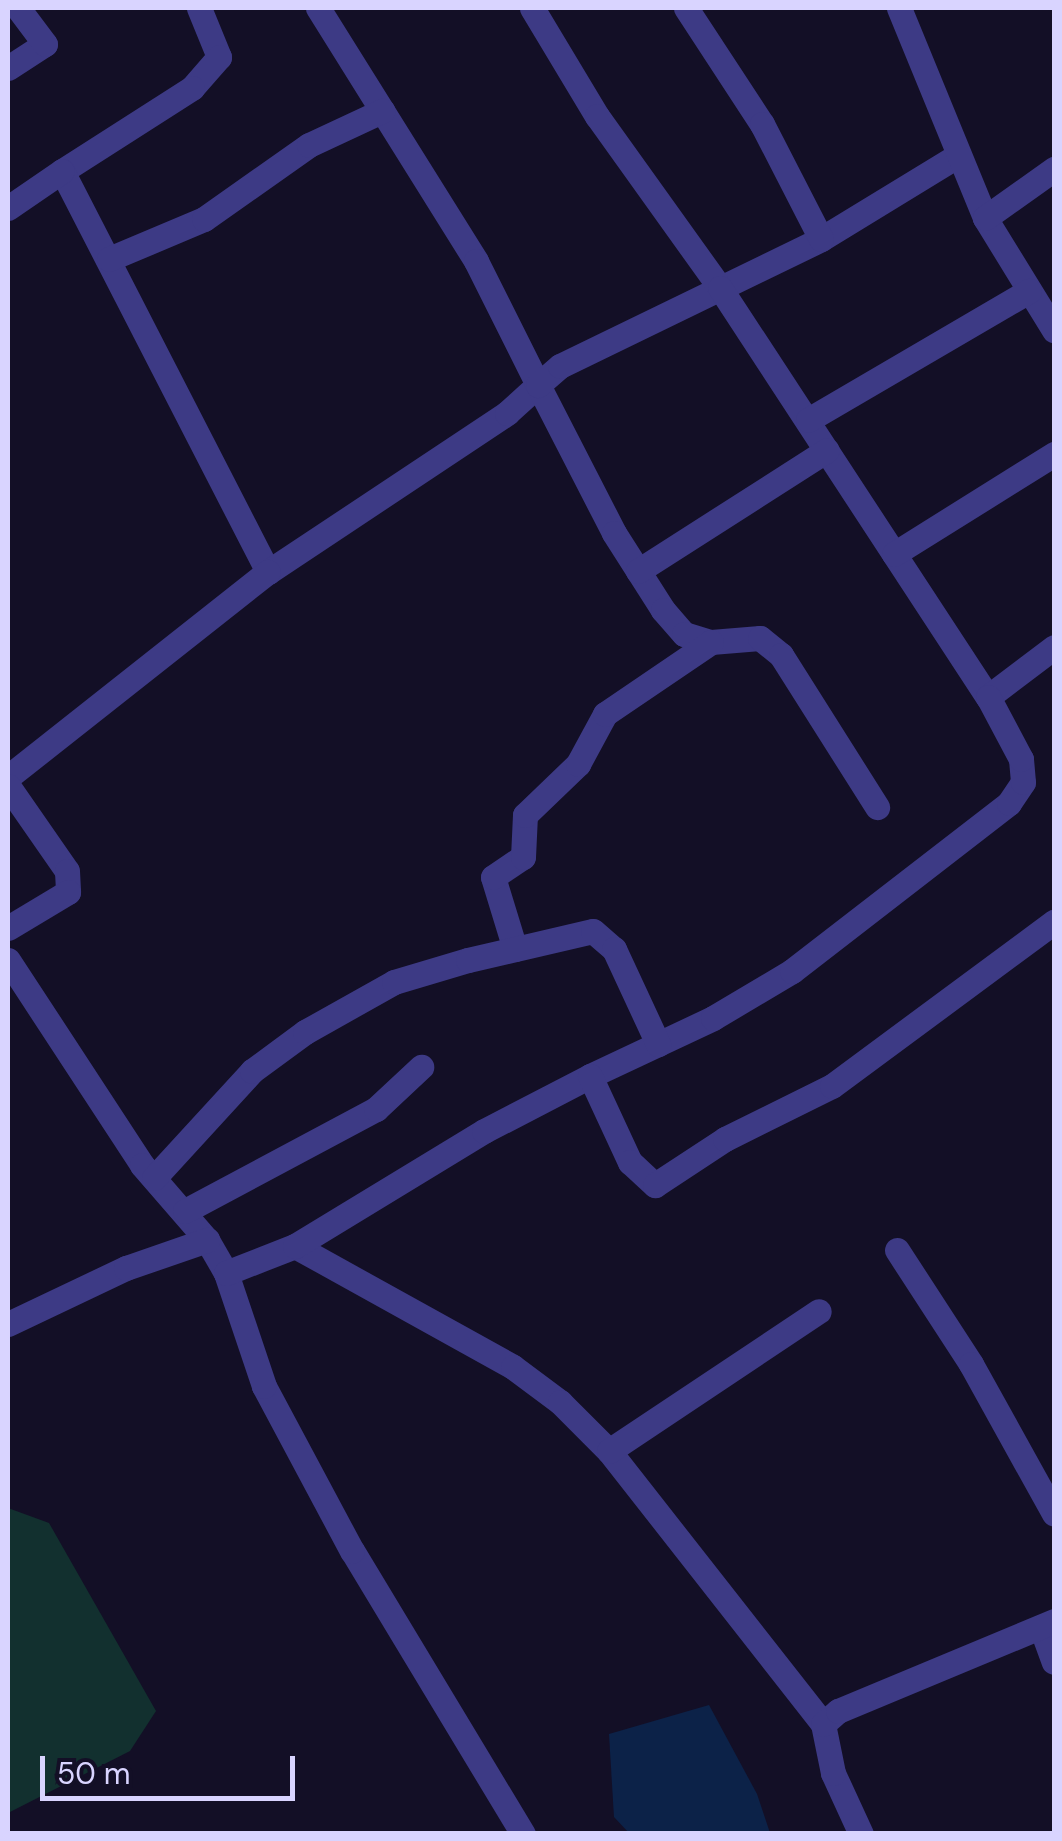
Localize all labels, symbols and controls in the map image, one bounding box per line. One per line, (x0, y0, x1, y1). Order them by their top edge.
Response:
scale bar (45, 1736, 300, 1798)
text: 50 m (57, 1754, 131, 1793)

